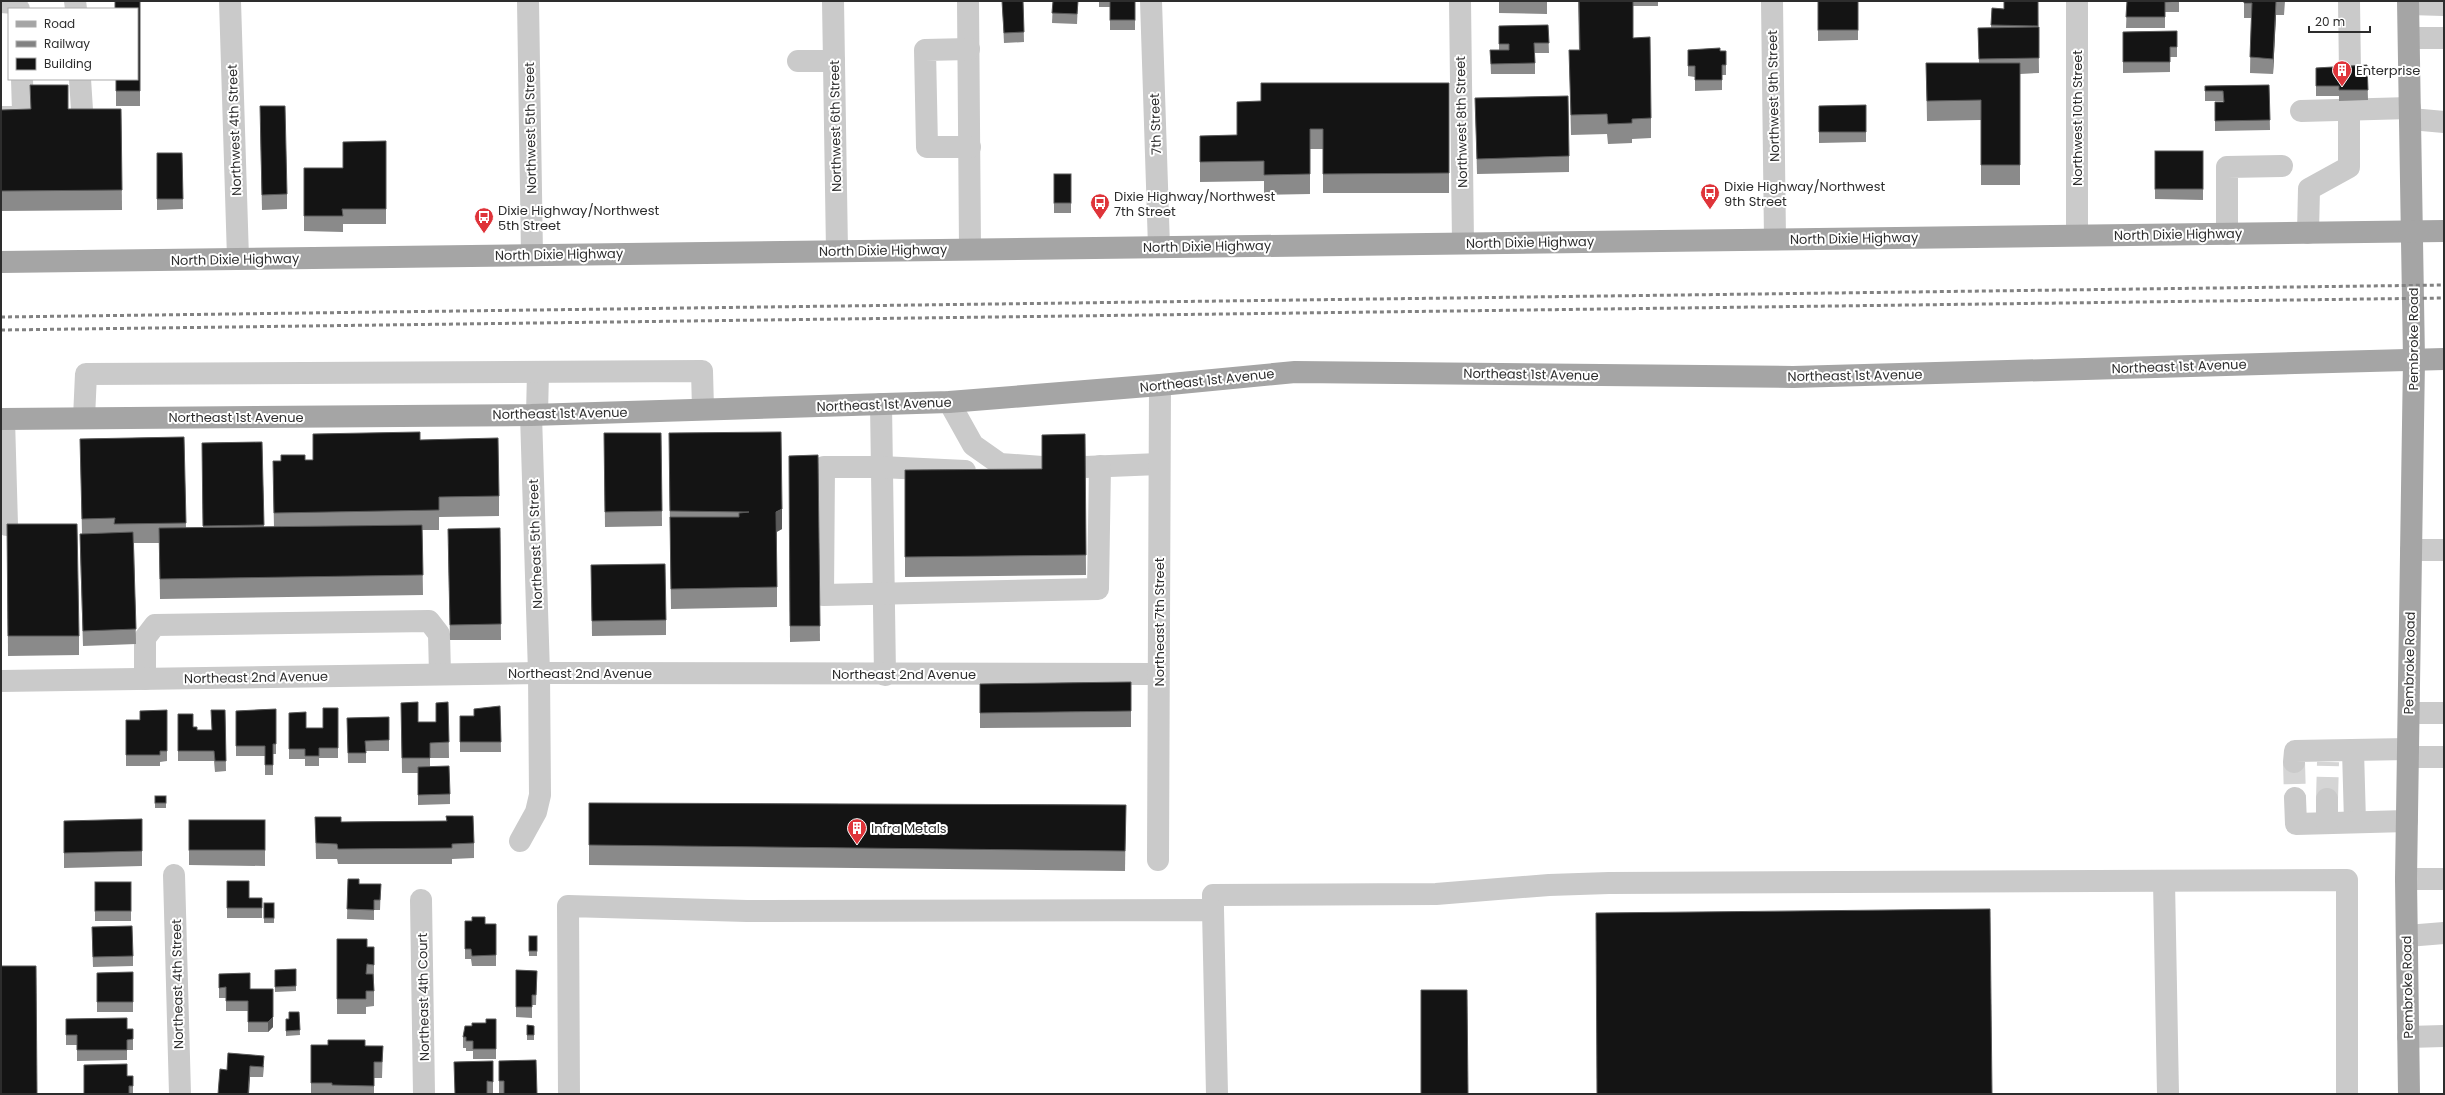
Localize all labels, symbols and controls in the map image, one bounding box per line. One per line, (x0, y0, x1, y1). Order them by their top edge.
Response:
legend (8, 8, 138, 80)
scale bar (2309, 8, 2370, 34)
text: 20 m (2315, 13, 2345, 30)
text: Road (44, 15, 75, 32)
street label: Northwest 9th Street (1763, 30, 1784, 162)
text: Railway (44, 35, 90, 52)
street label: Northwest 10th Street (2068, 50, 2087, 186)
text: Building (44, 55, 92, 72)
street label: Northwest 8th Street (1451, 56, 1472, 188)
building icon: Enterprise (2331, 59, 2353, 87)
street label: Northwest 6th Street (825, 60, 846, 192)
place label: Enterprise (2356, 61, 2420, 80)
street label: Northwest 5th Street (520, 62, 541, 194)
street label: Northwest 4th Street (223, 64, 246, 196)
street label: 7th Street (1145, 93, 1166, 155)
place label: Dixie Highway/Northwest 9th Street (1724, 177, 1885, 211)
bus stop icon: Dixie Highway/Northwest 9th Street (1699, 182, 1721, 210)
place label: Dixie Highway/Northwest 7th Street (1114, 187, 1275, 221)
bus stop icon: Dixie Highway/Northwest 7th Street (1089, 192, 1111, 220)
place label: Dixie Highway/Northwest 5th Street (498, 201, 659, 235)
bus stop icon: Dixie Highway/Northwest 5th Street (473, 206, 495, 234)
street label: North Dixie Highway (2114, 224, 2243, 245)
street label: North Dixie Highway (1790, 228, 1919, 249)
street label: North Dixie Highway (1466, 232, 1595, 253)
street label: North Dixie Highway (1143, 236, 1272, 257)
street label: North Dixie Highway (819, 240, 948, 261)
street label: North Dixie Highway (495, 244, 624, 265)
street label: North Dixie Highway (171, 249, 300, 270)
street label: Pembroke Road (2404, 288, 2423, 390)
street label: Northeast 1st Avenue (2111, 355, 2247, 378)
street label: Northeast 1st Avenue (1139, 364, 1275, 397)
street label: Northeast 1st Avenue (1463, 364, 1599, 385)
street label: Northeast 1st Avenue (1787, 365, 1923, 386)
street label: Northeast 1st Avenue (816, 393, 952, 416)
street label: Northeast 1st Avenue (492, 403, 628, 424)
street label: Northeast 1st Avenue (168, 408, 304, 427)
street label: Northeast 5th Street (524, 478, 547, 609)
street label: Northeast 7th Street (1150, 557, 1169, 686)
street label: Pembroke Road (2399, 611, 2420, 715)
street label: Northeast 2nd Avenue (508, 664, 652, 683)
street label: Northeast 2nd Avenue (832, 665, 976, 684)
street label: Northeast 2nd Avenue (184, 667, 328, 688)
building icon: Infra Metals (846, 817, 868, 845)
place label: Infra Metals (871, 819, 947, 838)
street label: Northeast 4th Street (167, 919, 188, 1049)
street label: Northeast 4th Court (413, 932, 434, 1061)
street label: Pembroke Road (2397, 935, 2418, 1039)

